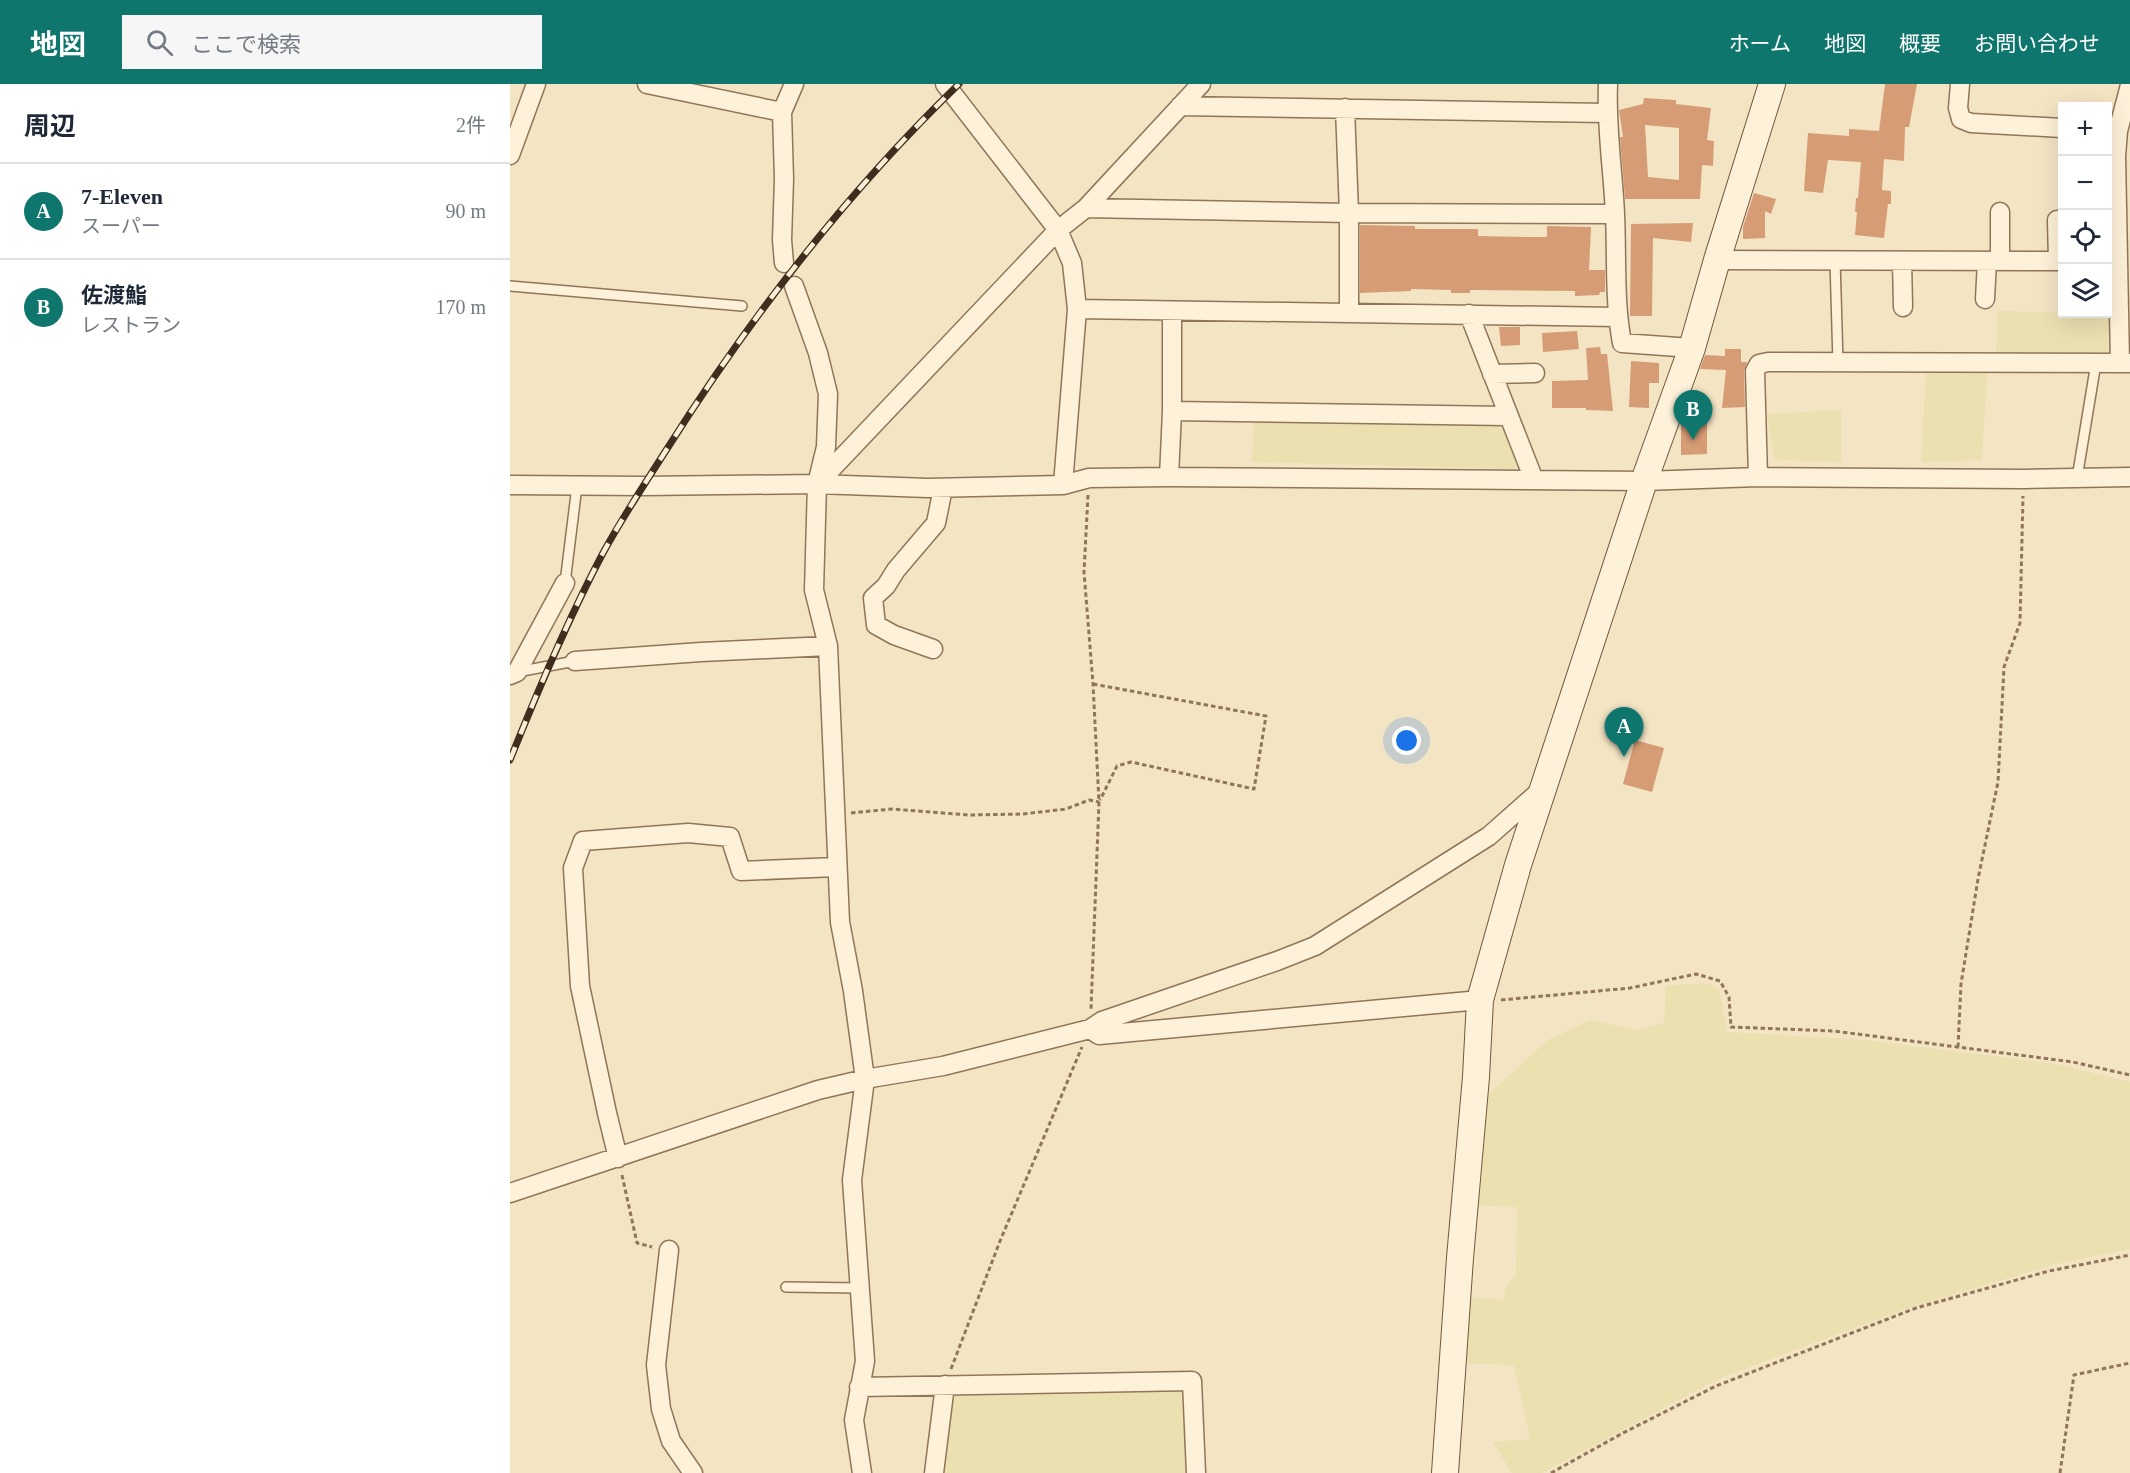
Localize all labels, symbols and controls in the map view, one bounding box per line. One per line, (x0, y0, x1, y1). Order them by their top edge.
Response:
search box (122, 15, 542, 69)
icon: search (143, 26, 176, 59)
text: 地図 (30, 29, 86, 60)
text: ここで検索 (191, 32, 301, 57)
text: ホーム (1729, 32, 1791, 56)
text: 地図 (1824, 32, 1866, 56)
text: 概要 (1899, 32, 1941, 56)
text: お問い合わせ (1974, 32, 2100, 56)
map controls (2058, 102, 2112, 318)
button: + (2058, 102, 2112, 156)
text: 周辺 (24, 112, 76, 141)
text: 2件 (456, 114, 486, 136)
button: − (2058, 156, 2112, 210)
text: 7-Eleven (81, 184, 163, 209)
text: A (36, 200, 51, 222)
text: 90 m (445, 200, 486, 222)
button: locate (2058, 210, 2112, 264)
text: スーパー (81, 215, 161, 237)
button: layers (2058, 264, 2112, 318)
text: 佐渡鮨 (81, 283, 147, 308)
text: B (37, 296, 50, 318)
text: 170 m (435, 296, 486, 318)
text: レストラン (81, 314, 181, 336)
pin: B (1674, 390, 1712, 440)
pin: A (1604, 708, 1644, 757)
your location (1392, 726, 1421, 755)

